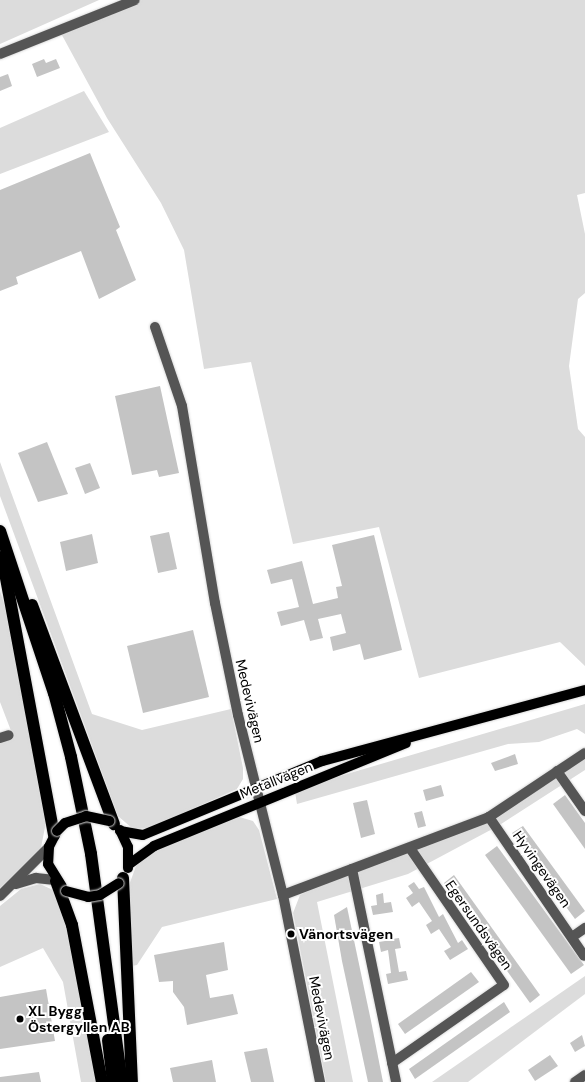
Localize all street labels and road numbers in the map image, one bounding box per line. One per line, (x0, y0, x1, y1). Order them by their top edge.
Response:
street label: Medevivägen (232, 658, 268, 744)
street label: Metallvägen (237, 758, 315, 802)
street label: Hyvingevägen (509, 828, 575, 910)
street label: Egersundsvägen (442, 877, 516, 973)
street label: Medevivägen (306, 975, 338, 1061)

